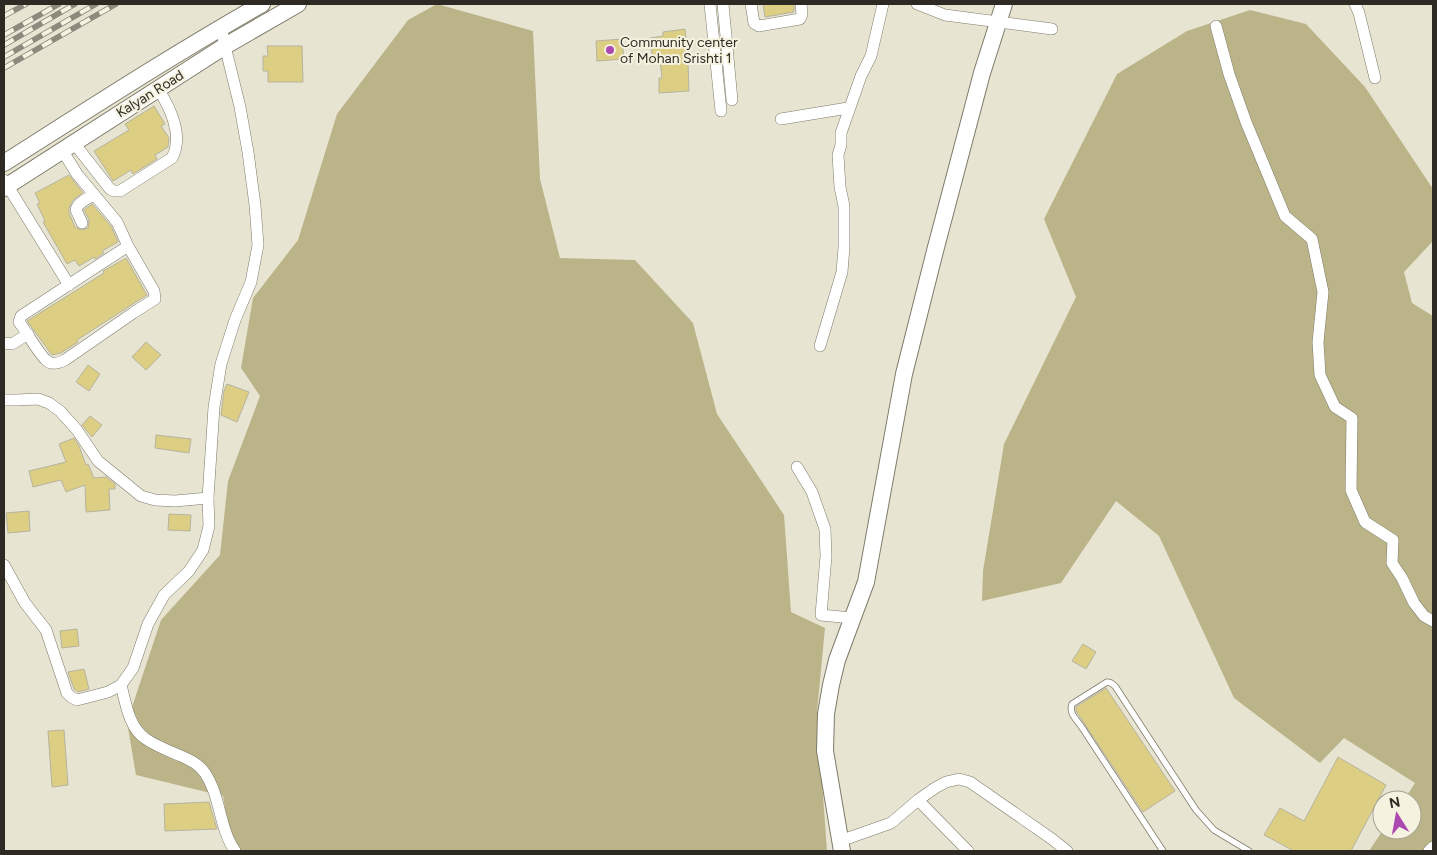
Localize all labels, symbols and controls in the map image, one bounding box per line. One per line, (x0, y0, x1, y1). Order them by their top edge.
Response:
place label: Community center of Mohan Srishti 1 (620, 34, 738, 67)
marker: Community center of Mohan Srishti 1 (604, 44, 616, 56)
street label: Kalyan Road (113, 67, 187, 121)
north arrow (1372, 790, 1422, 840)
text: N (1388, 793, 1402, 812)

